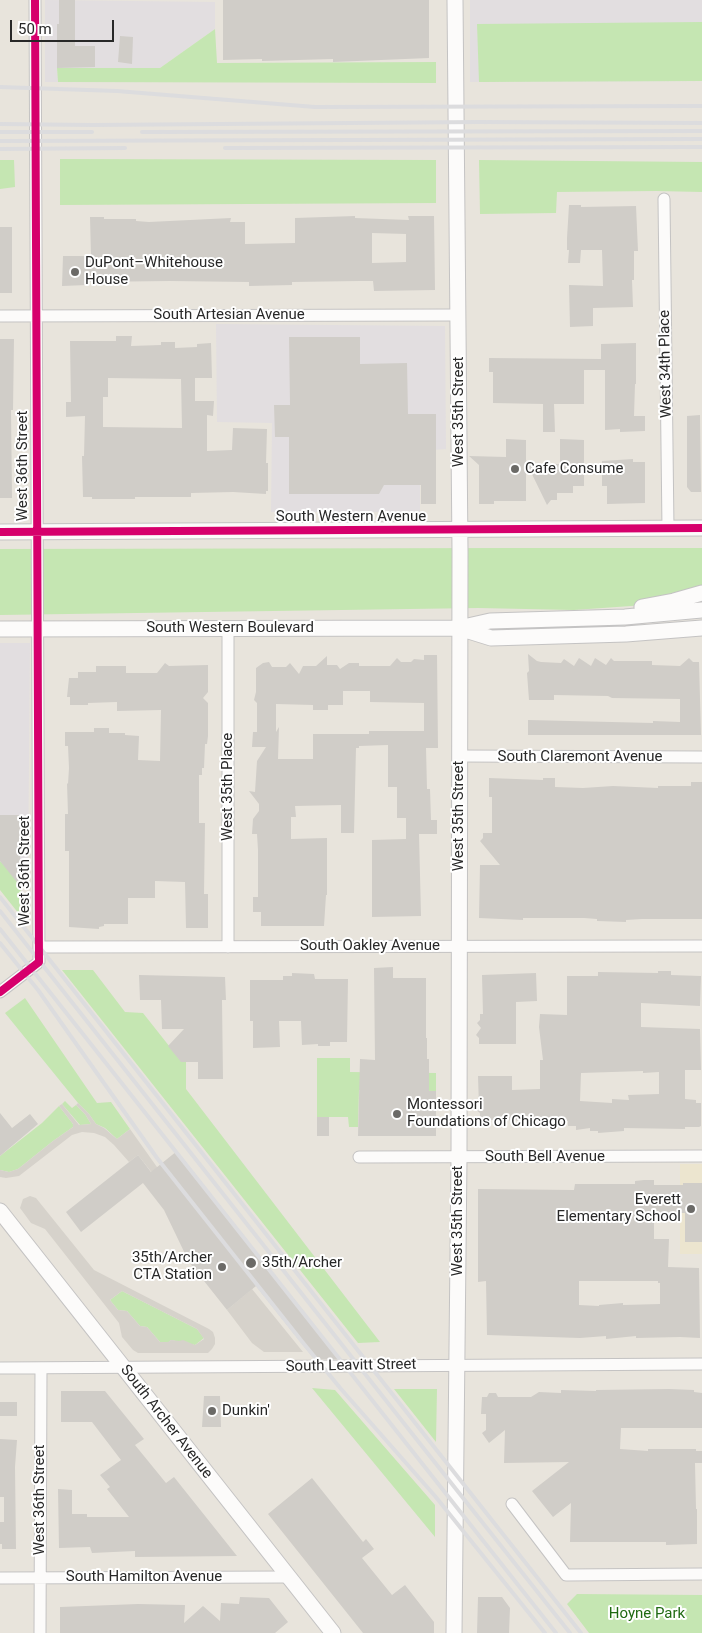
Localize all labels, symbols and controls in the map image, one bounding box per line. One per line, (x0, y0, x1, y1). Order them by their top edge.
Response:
scale bar (12, 10, 116, 42)
text: 50 m (18, 20, 52, 38)
place label: DuPont–Whitehouse House (85, 254, 223, 289)
marker: DuPont–Whitehouse House (69, 266, 81, 278)
street label: South Artesian Avenue (153, 306, 305, 324)
street label: West 34th Place (656, 310, 676, 418)
street label: West 35th Street (450, 357, 468, 467)
street label: West 36th Street (14, 411, 32, 521)
place label: Cafe Consume (525, 460, 623, 478)
marker: Cafe Consume (509, 463, 521, 475)
street label: South Western Avenue (276, 508, 426, 526)
street label: South Western Boulevard (146, 619, 314, 637)
street label: West 35th Place (219, 733, 237, 841)
street label: South Claremont Avenue (498, 748, 662, 766)
street label: West 35th Street (450, 761, 468, 871)
street label: West 36th Street (16, 816, 34, 926)
street label: South Oakley Avenue (300, 937, 440, 955)
place label: Montessori Foundations of Chicago (407, 1096, 566, 1131)
marker: Montessori Foundations of Chicago (391, 1108, 403, 1120)
street label: South Bell Avenue (485, 1148, 605, 1166)
street label: West 35th Street (449, 1166, 467, 1276)
place label: Everett Elementary School (557, 1191, 681, 1226)
marker: Everett Elementary School (685, 1203, 697, 1215)
place label: 35th/Archer CTA Station (132, 1249, 212, 1284)
place label: 35th/Archer (262, 1254, 342, 1272)
marker: 35th/Archer (244, 1256, 258, 1270)
marker: 35th/Archer CTA Station (216, 1261, 228, 1273)
street label: South Leavitt Street (285, 1356, 417, 1376)
street label: South Archer Avenue (116, 1362, 216, 1482)
place label: Dunkin' (222, 1402, 270, 1420)
marker: Dunkin' (206, 1405, 218, 1417)
street label: West 36th Street (31, 1445, 49, 1555)
street label: South Hamilton Avenue (66, 1568, 222, 1586)
park label: Hoyne Park (609, 1605, 685, 1623)

